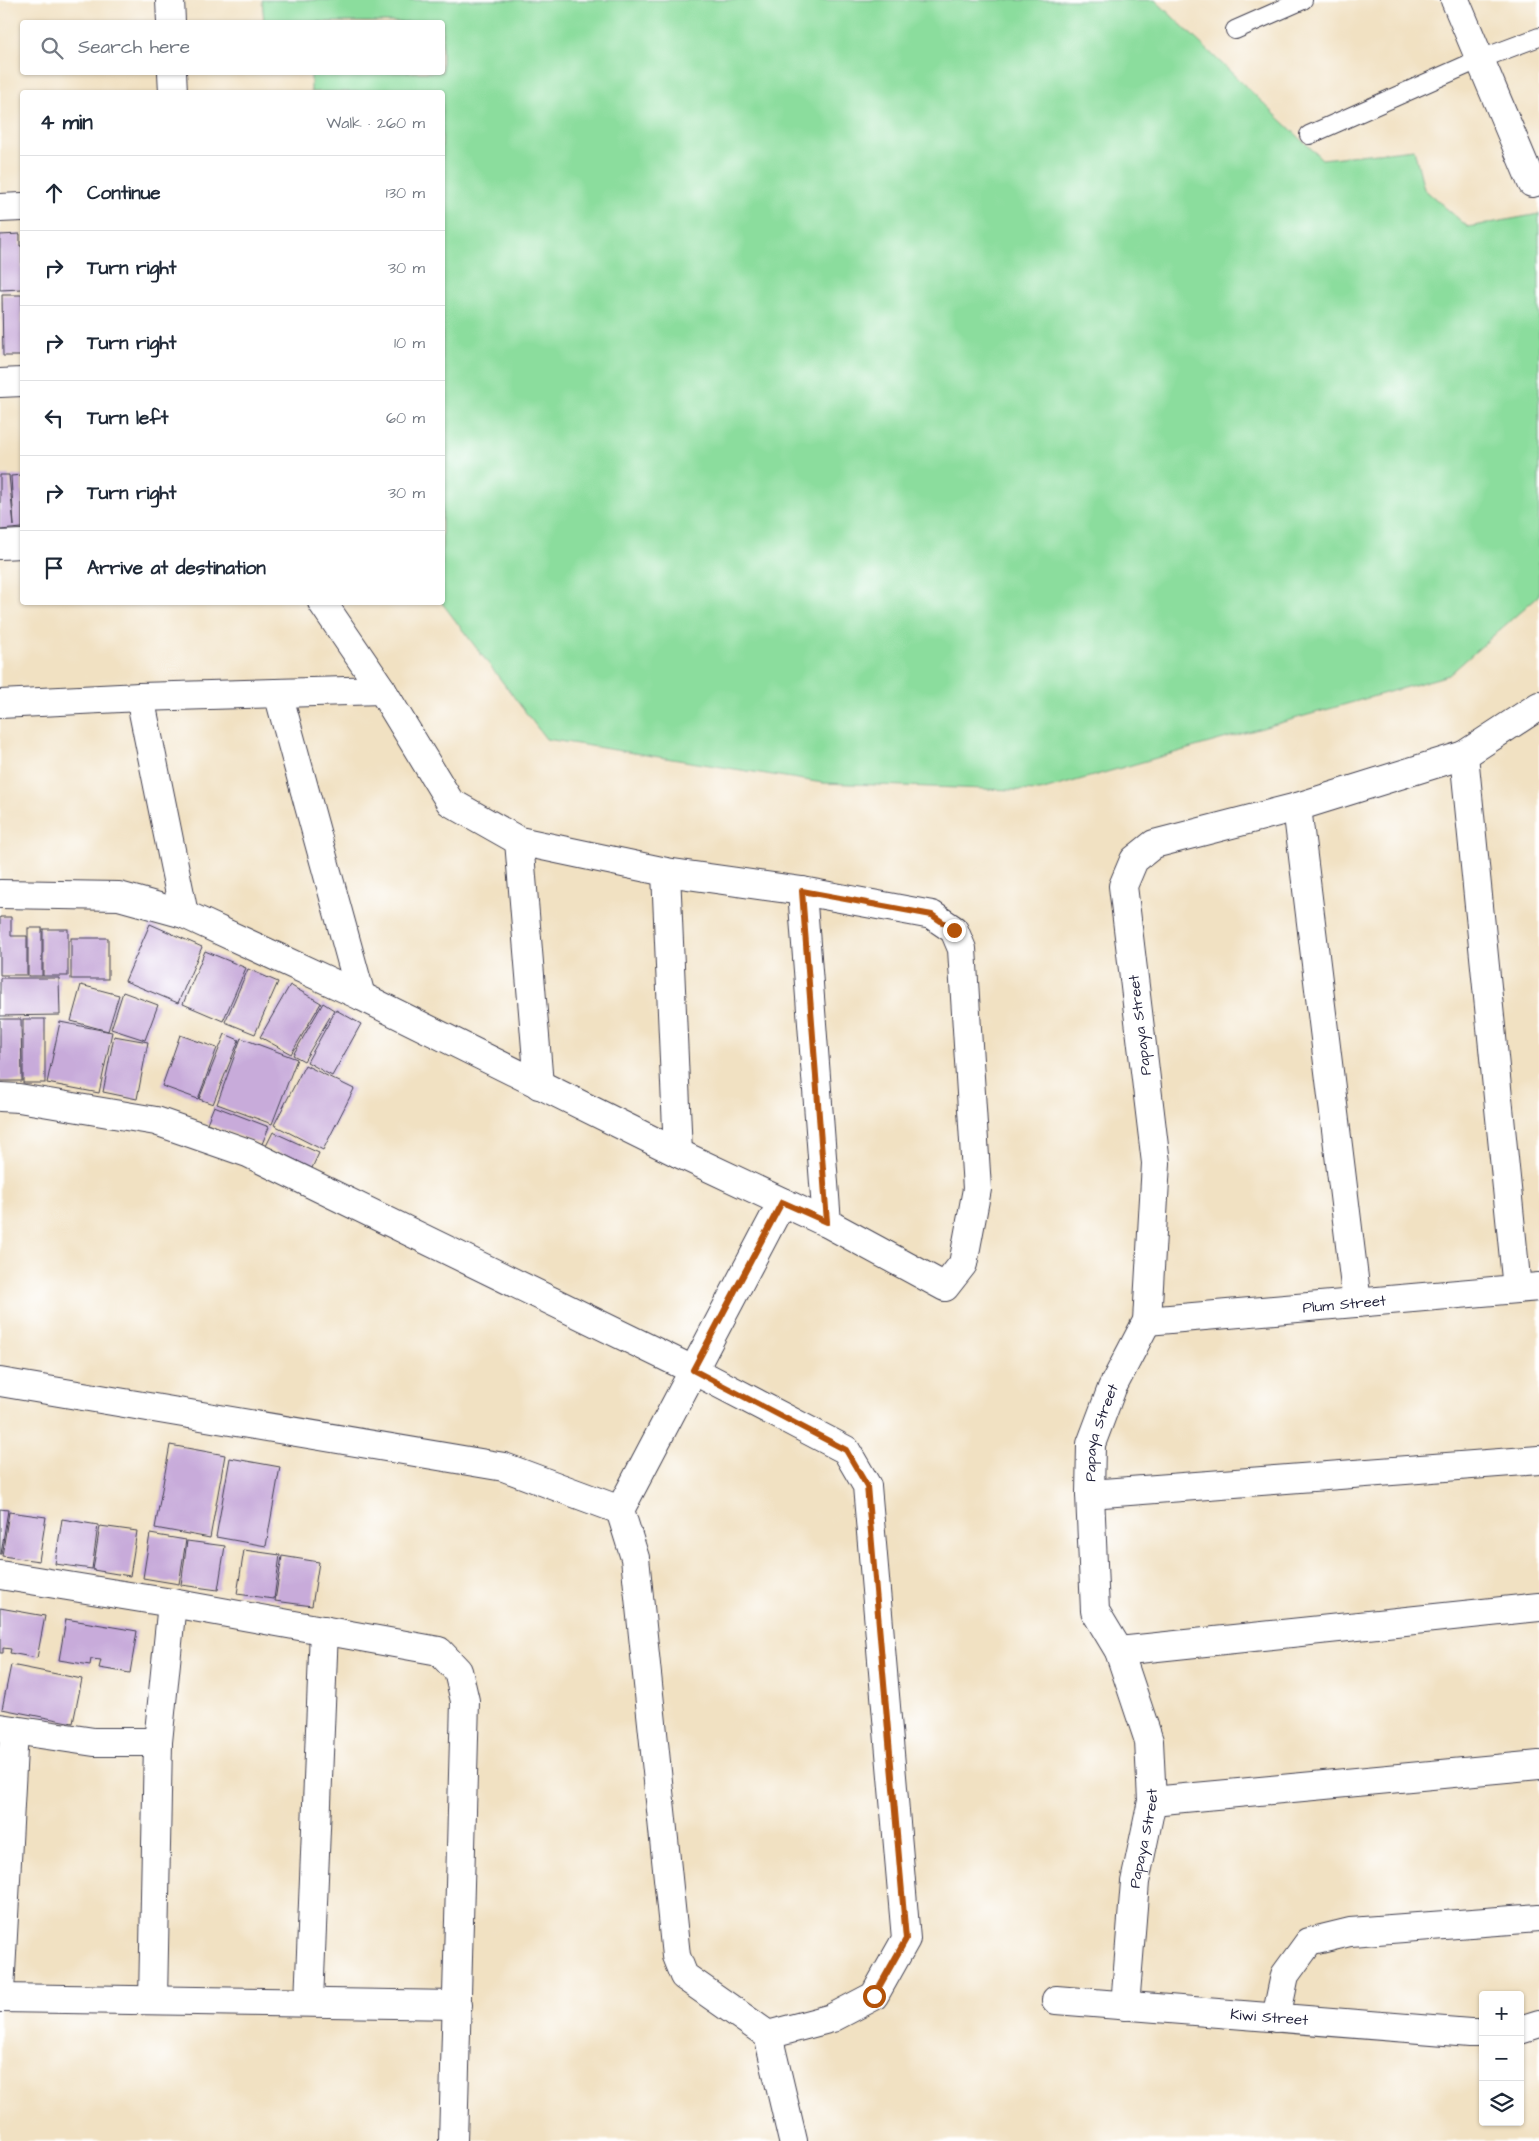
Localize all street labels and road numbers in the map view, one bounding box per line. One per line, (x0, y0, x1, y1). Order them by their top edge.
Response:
street label: Papaya Street (1123, 973, 1158, 1077)
street label: Plum Street (1302, 1290, 1387, 1318)
street label: Papaya Street (1080, 1380, 1123, 1482)
street label: Papaya Street (1124, 1788, 1163, 1889)
street label: Kiwi Street (1230, 2003, 1309, 2031)

